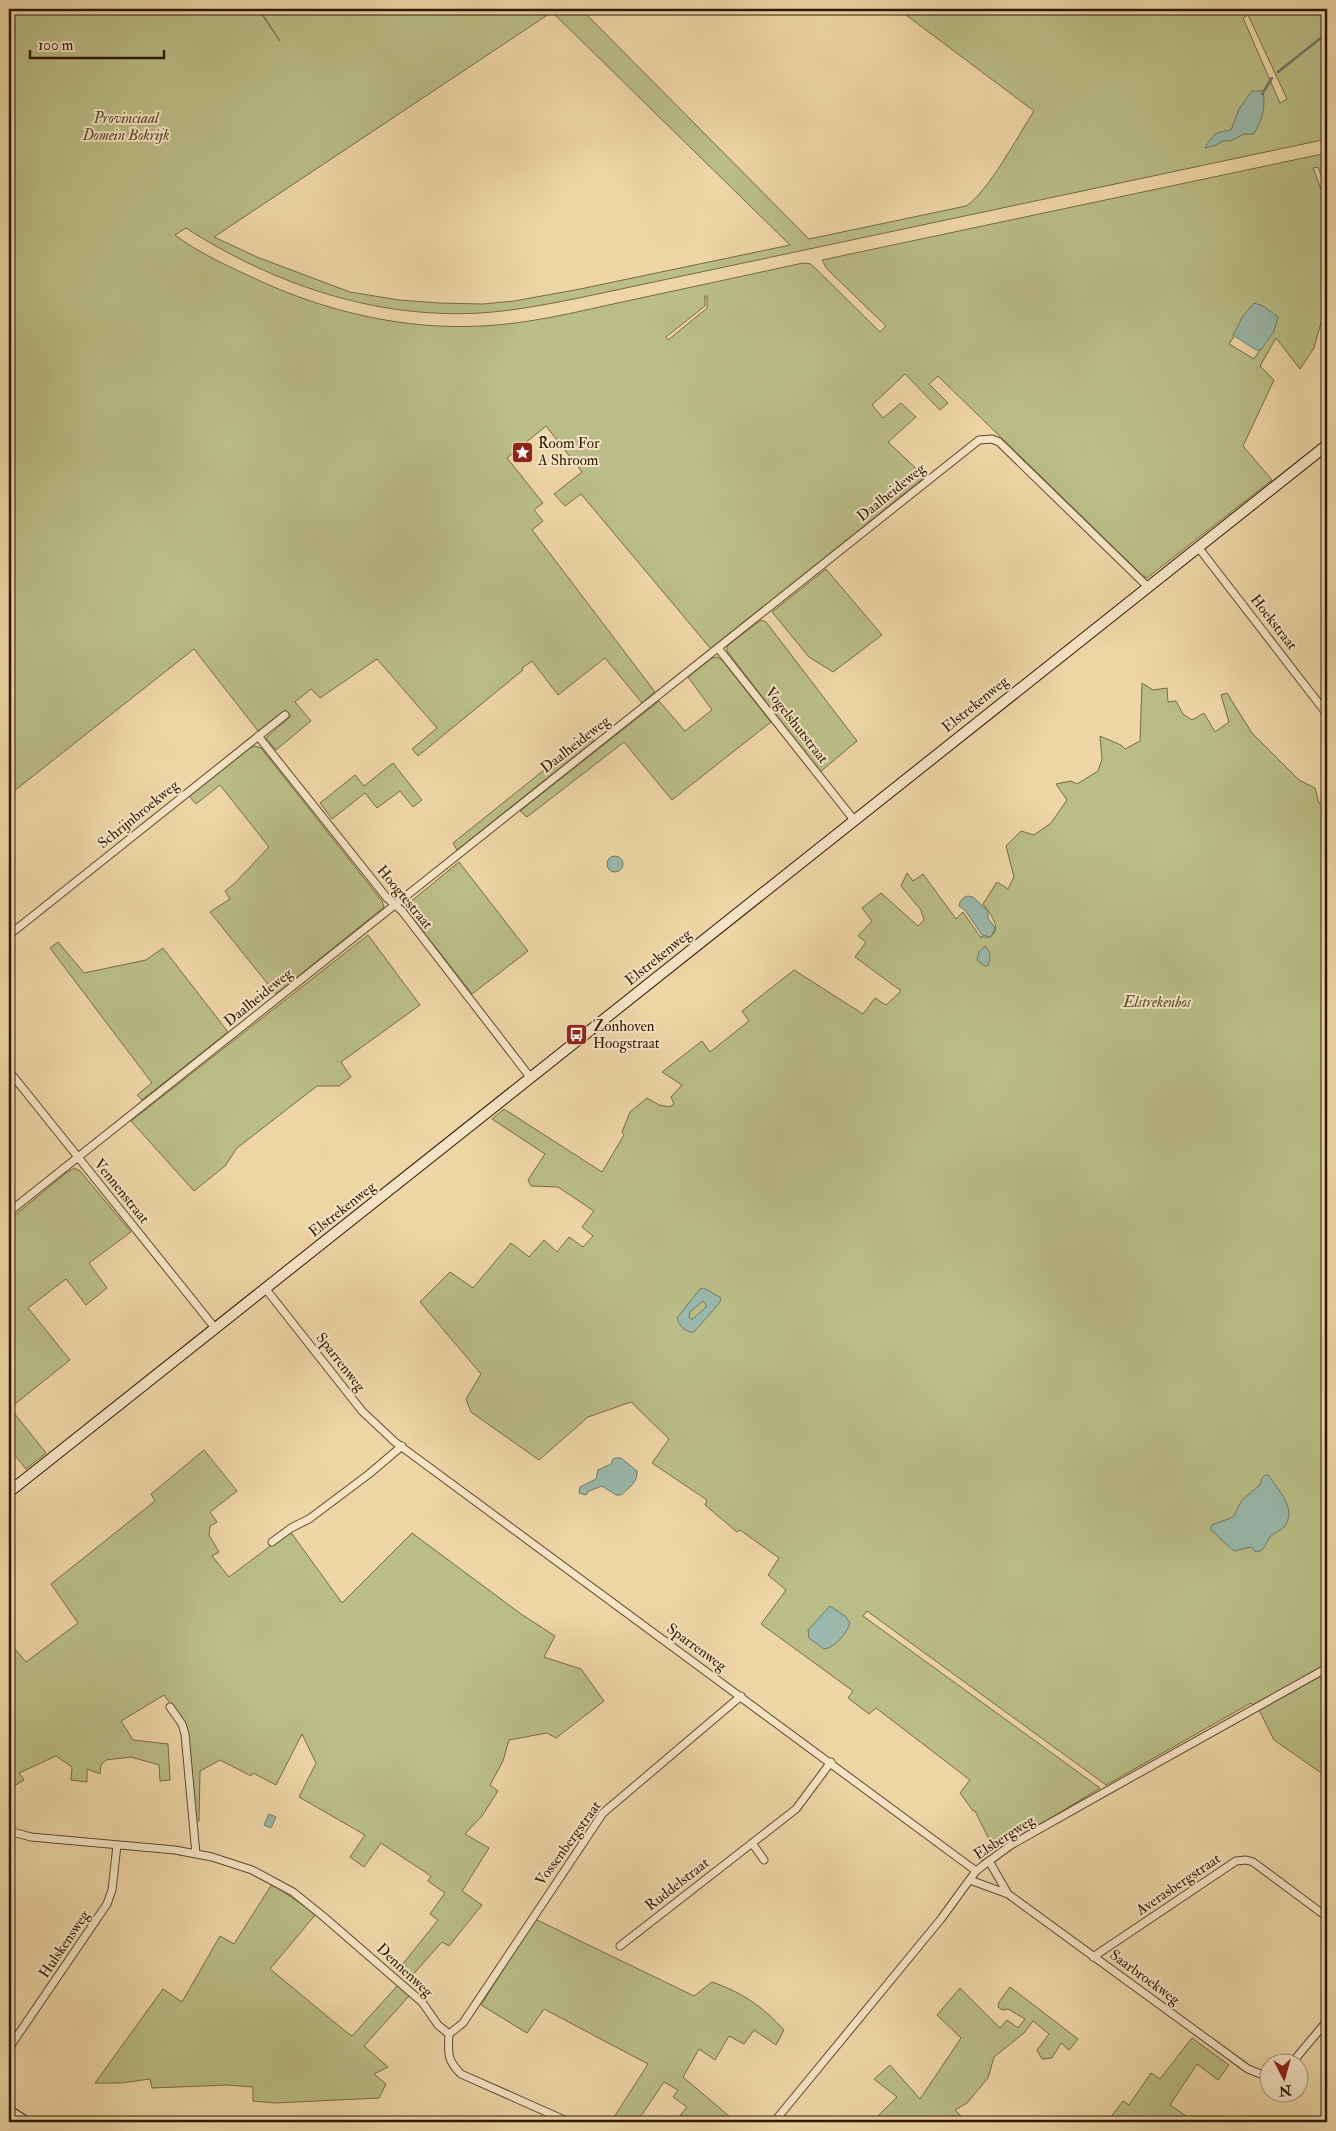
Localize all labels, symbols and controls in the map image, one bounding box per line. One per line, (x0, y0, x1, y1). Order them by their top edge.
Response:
scale bar (30, 28, 164, 60)
text: 100 m (38, 36, 74, 55)
park label: Provinciaal Domein Bokrijk (82, 109, 169, 145)
place label: Room For A Shroom (537, 434, 600, 470)
place icon: Room For A Shroom (510, 440, 534, 464)
street label: Daalheideweg (853, 459, 930, 526)
street label: Hoekstraat (1246, 591, 1301, 654)
street label: Elstrekenweg (938, 671, 1013, 737)
street label: Vogelshutstraat (761, 683, 833, 768)
street label: Daalheideweg (537, 711, 614, 777)
street label: Schrijnbroekweg (94, 775, 183, 853)
street label: Hoogtestraat (372, 861, 437, 933)
street label: Elstrekenweg (621, 924, 696, 990)
street label: Daalheideweg (220, 964, 297, 1031)
park label: Elstrekenbos (1122, 993, 1192, 1012)
place label: Zonhoven Hoogstraat (593, 1017, 660, 1053)
bus stop icon: Zonhoven Hoogstraat (565, 1023, 589, 1047)
street label: Vennenstraat (90, 1155, 154, 1228)
street label: Elstrekenweg (305, 1177, 380, 1242)
street label: Sparrenweg (311, 1329, 370, 1397)
street label: Sparrenweg (662, 1619, 731, 1677)
street label: Vossenbergstraat (531, 1797, 606, 1889)
street label: Elsbergweg (970, 1810, 1039, 1864)
street label: Averasbergstraat (1132, 1849, 1224, 1920)
street label: Ruddelstraat (642, 1853, 713, 1915)
street label: Hulskensweg (35, 1906, 94, 1982)
street label: Dennenweg (372, 1939, 437, 2002)
street label: Saarbroekweg (1106, 1945, 1184, 2010)
north arrow (1258, 2054, 1308, 2104)
text: N (1278, 2081, 1293, 2100)

